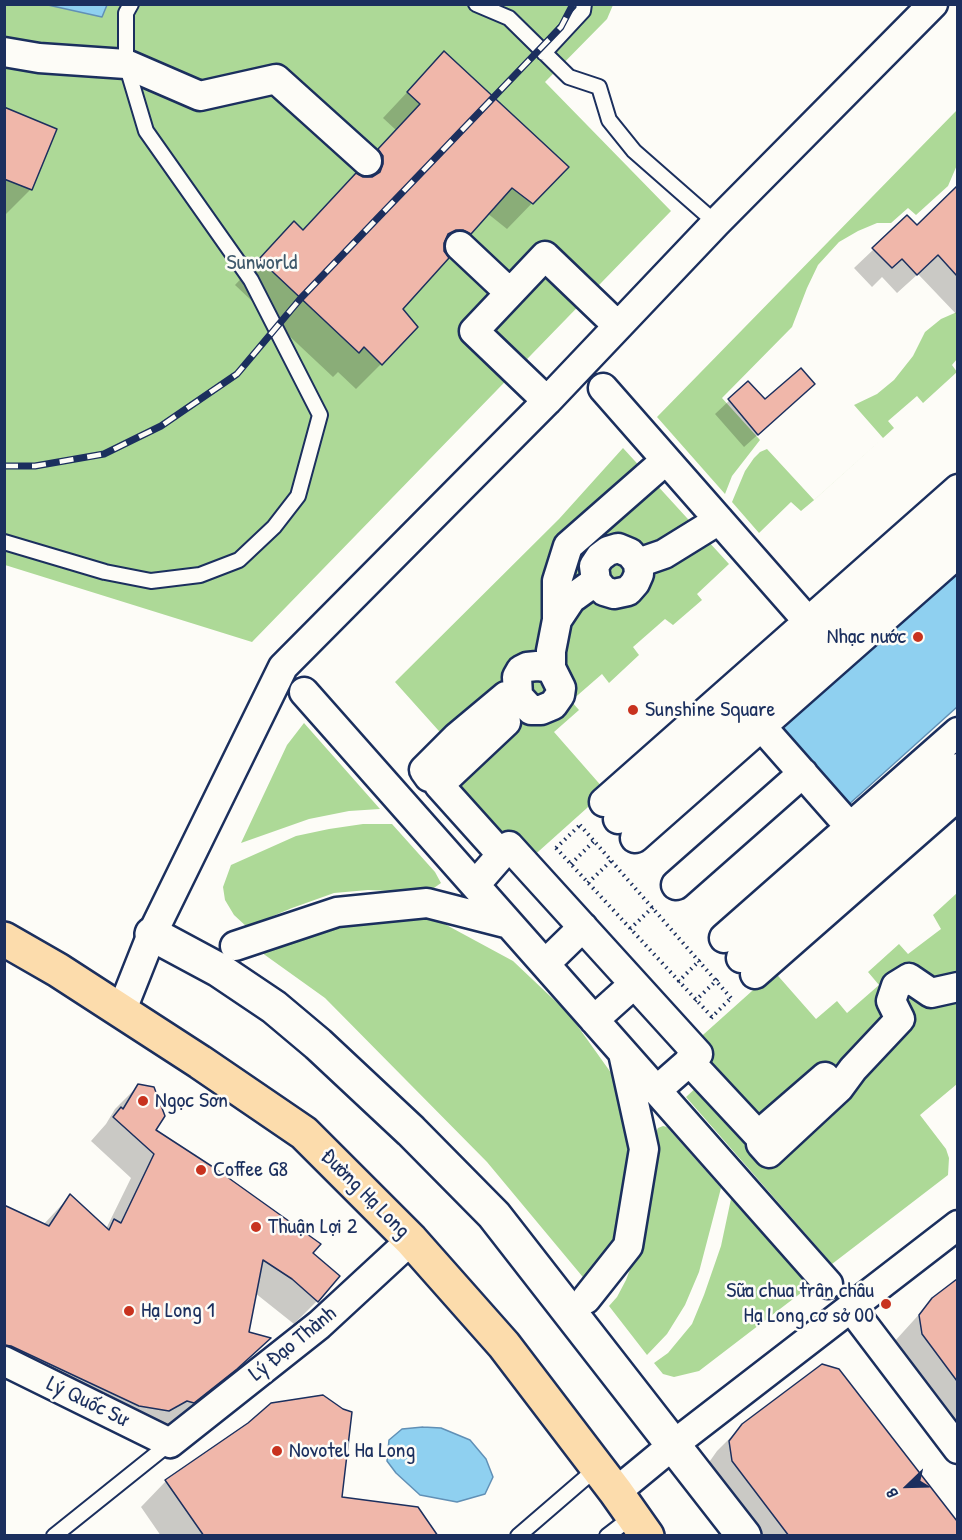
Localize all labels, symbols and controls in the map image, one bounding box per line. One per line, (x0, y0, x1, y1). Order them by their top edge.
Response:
park label: Sunworld (227, 250, 297, 276)
place label: Nhạc nước (827, 624, 906, 650)
marker: Nhạc nước (911, 630, 925, 644)
place label: Sunshine Square (645, 697, 775, 723)
marker: Sunshine Square (626, 703, 640, 717)
place label: Ngọc Sơn (155, 1088, 228, 1114)
marker: Ngọc Sơn (136, 1094, 150, 1108)
street label: Đường Hạ Long (315, 1144, 415, 1244)
place label: Coffee G8 (213, 1157, 288, 1183)
marker: Coffee G8 (194, 1163, 208, 1177)
place label: Thuận Lợi 2 (268, 1214, 357, 1240)
marker: Thuận Lợi 2 (249, 1220, 263, 1234)
place label: Sữa chua trân châu Hạ Long cơ sở 00 (726, 1278, 874, 1330)
marker: Sữa chua trân châu Hạ Long cơ sở 00 (879, 1297, 893, 1311)
place label: Hạ Long 1 (141, 1298, 215, 1324)
street label: Lý Đạo Thành (244, 1301, 342, 1387)
marker: Hạ Long 1 (122, 1304, 136, 1318)
street label: Lý Quốc Sư (42, 1371, 132, 1433)
place label: Novotel Ha Long (289, 1438, 415, 1464)
marker: Novotel Ha Long (270, 1444, 284, 1458)
north arrow (878, 1456, 938, 1516)
text: B (880, 1485, 903, 1501)

